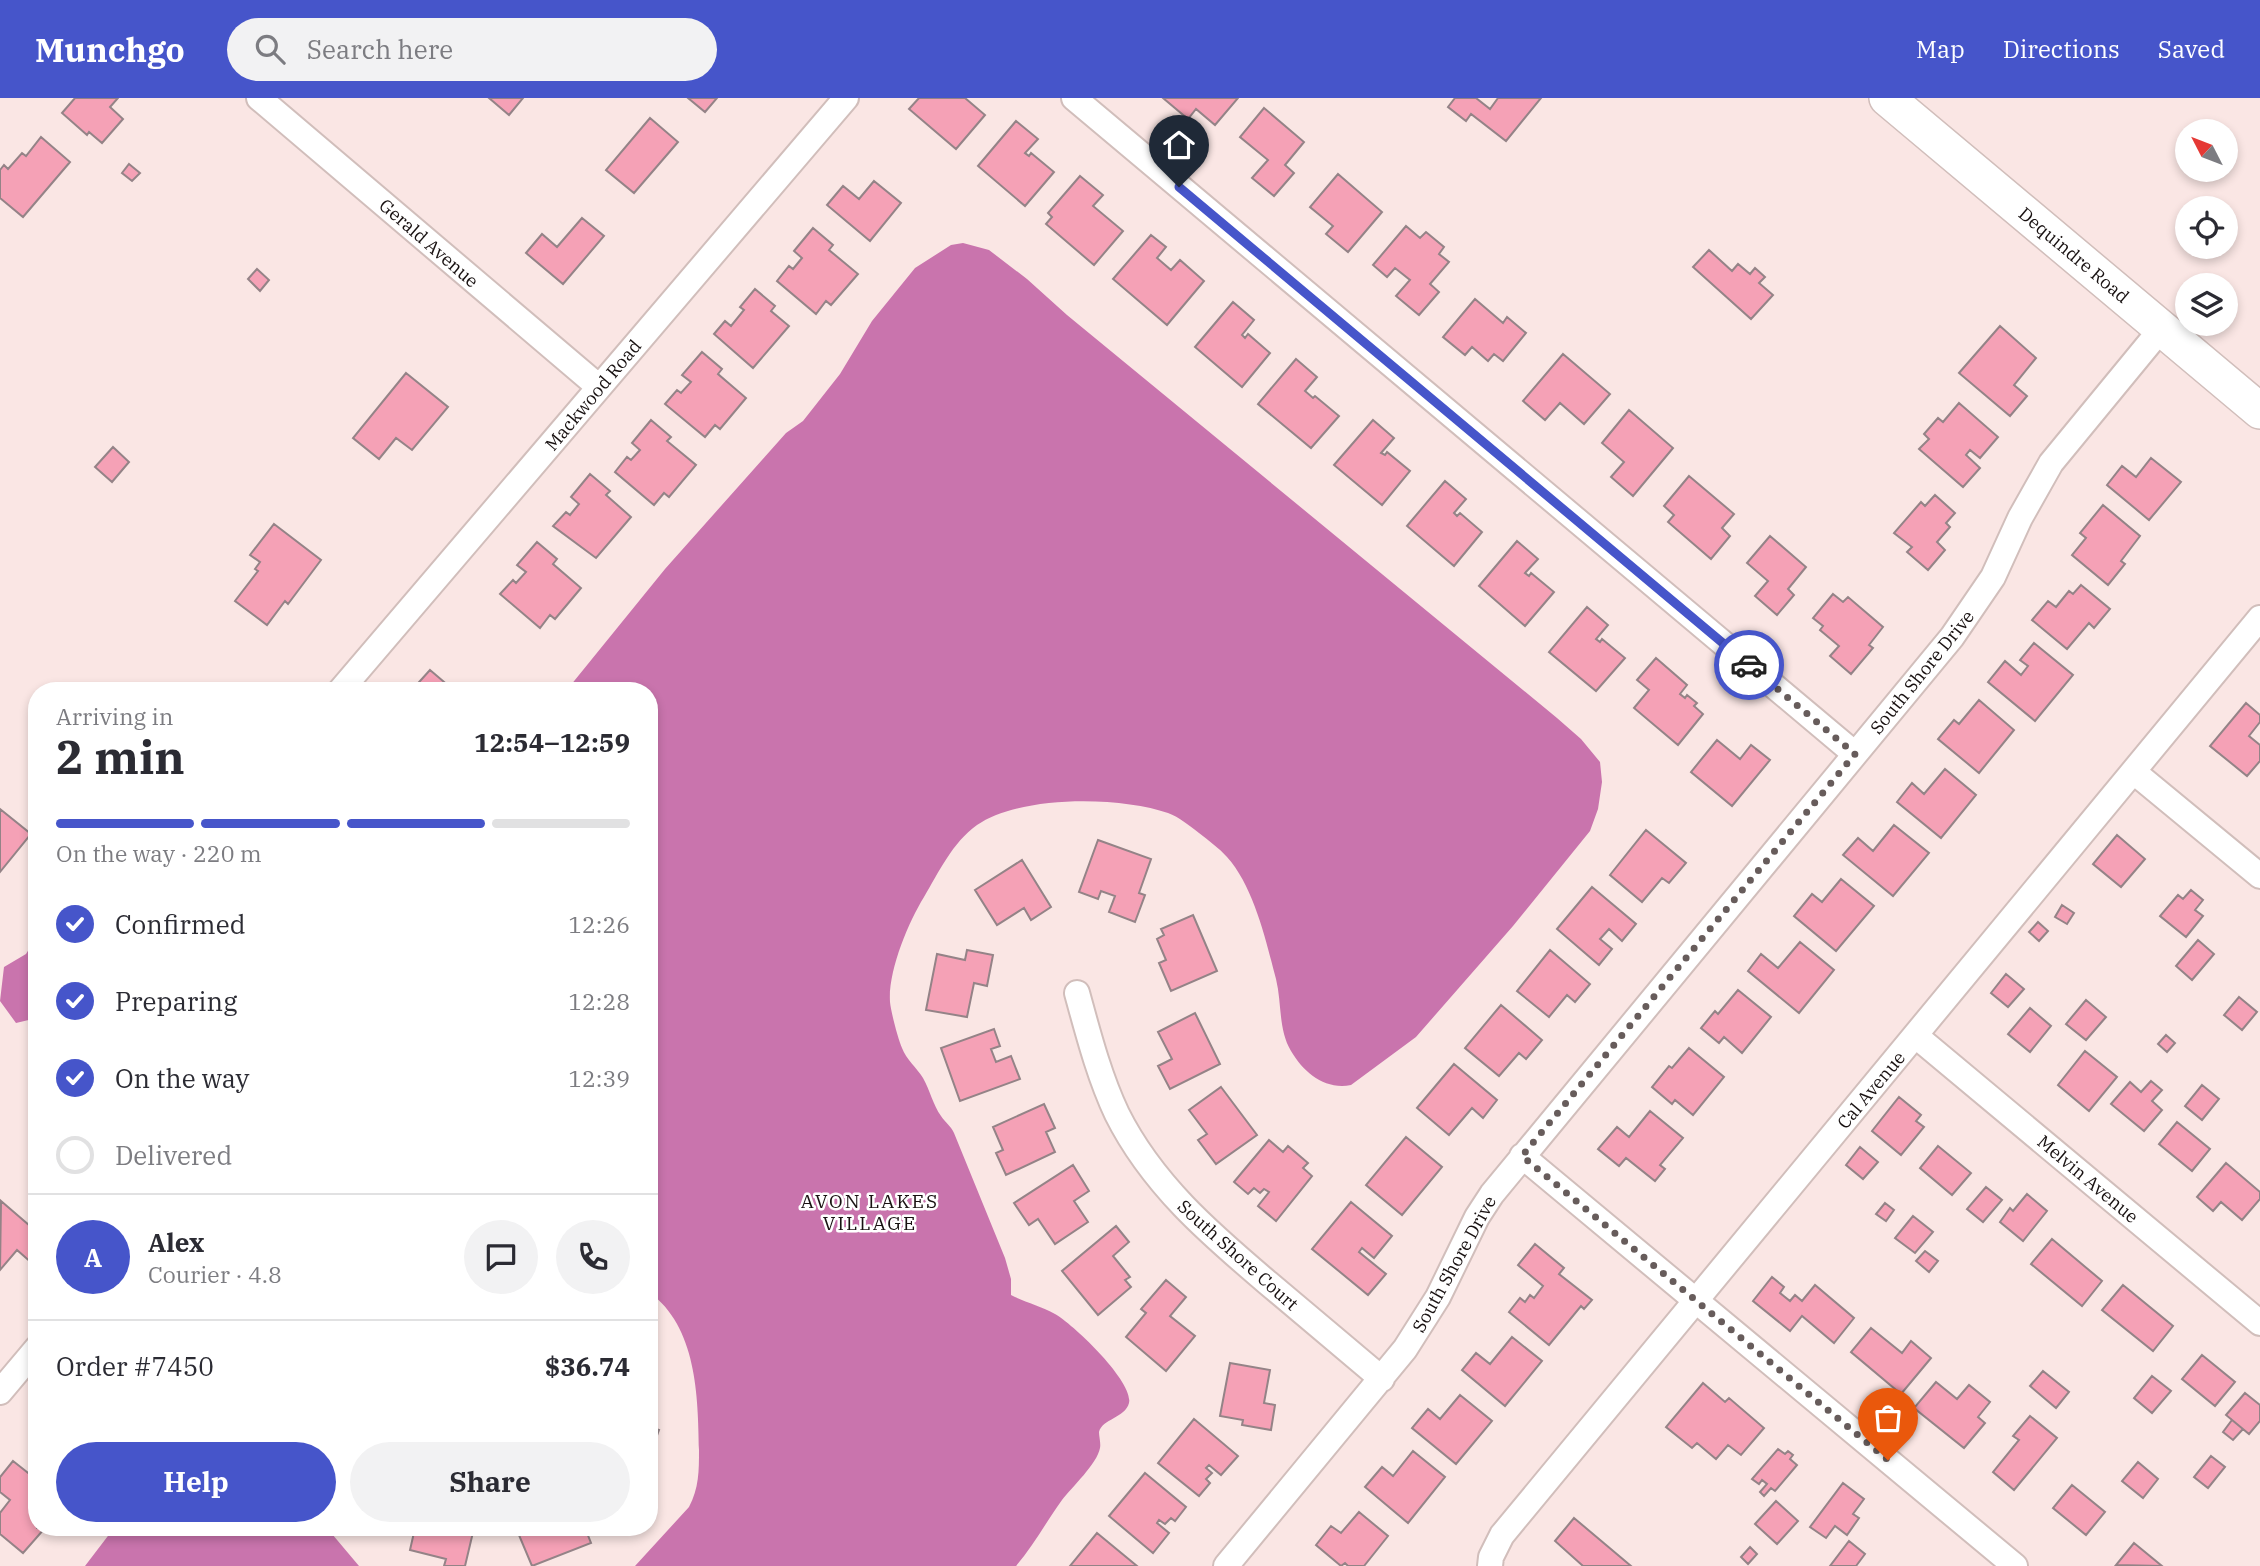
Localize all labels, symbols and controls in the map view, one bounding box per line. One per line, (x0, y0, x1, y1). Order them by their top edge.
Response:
search box (227, 18, 717, 81)
text: Munchgo (35, 28, 185, 71)
icon: search (251, 30, 289, 68)
text: Search here (307, 32, 453, 66)
text: Map (1916, 33, 1965, 65)
text: Directions (2003, 33, 2120, 65)
text: Saved (2158, 33, 2225, 65)
pin (1149, 115, 1209, 187)
north arrow (2175, 119, 2238, 182)
map controls (2175, 119, 2238, 336)
icon: home (1160, 126, 1198, 164)
street label: Gerald Avenue (375, 194, 483, 292)
button: locate (2175, 196, 2238, 259)
street label: Dequindre Road (2014, 202, 2134, 308)
button: layers (2175, 273, 2238, 336)
street label: Mackwood Road (540, 335, 646, 455)
street label: South Shore Drive (1865, 605, 1979, 739)
courier (1714, 630, 1784, 700)
icon: car (1730, 646, 1768, 684)
text: Arriving in (56, 701, 173, 731)
text: 12:54–12:59 (474, 725, 630, 759)
text: 2 min (56, 727, 185, 787)
text: On the way · 220 m (56, 838, 262, 868)
icon: check (56, 905, 94, 943)
text: Confirmed (115, 907, 246, 941)
text: 12:26 (568, 909, 630, 939)
icon: check (56, 982, 94, 1020)
text: Preparing (115, 984, 237, 1018)
text: 12:28 (568, 986, 630, 1016)
street label: Cal Avenue (1832, 1047, 1910, 1133)
icon: check (56, 1059, 94, 1097)
text: On the way (115, 1061, 249, 1095)
text: 12:39 (568, 1063, 630, 1093)
street label: Melvin Avenue (2033, 1130, 2143, 1228)
text: Delivered (115, 1138, 232, 1172)
district label: AVON LAKES VILLAGE (801, 1189, 939, 1235)
street label: South Shore Drive (1407, 1192, 1501, 1336)
street label: South Shore Court (1173, 1195, 1303, 1315)
button: chat (464, 1220, 538, 1294)
button: phone (556, 1220, 630, 1294)
text: Alex (148, 1225, 204, 1259)
text: A (84, 1240, 102, 1274)
text: Courier · 4.8 (148, 1259, 282, 1289)
text: Order #7450 (56, 1349, 214, 1383)
text: $36.74 (545, 1349, 630, 1383)
pin (1858, 1388, 1918, 1460)
icon: bag (1869, 1399, 1907, 1437)
button: Help (56, 1442, 336, 1522)
button: Share (350, 1442, 630, 1522)

